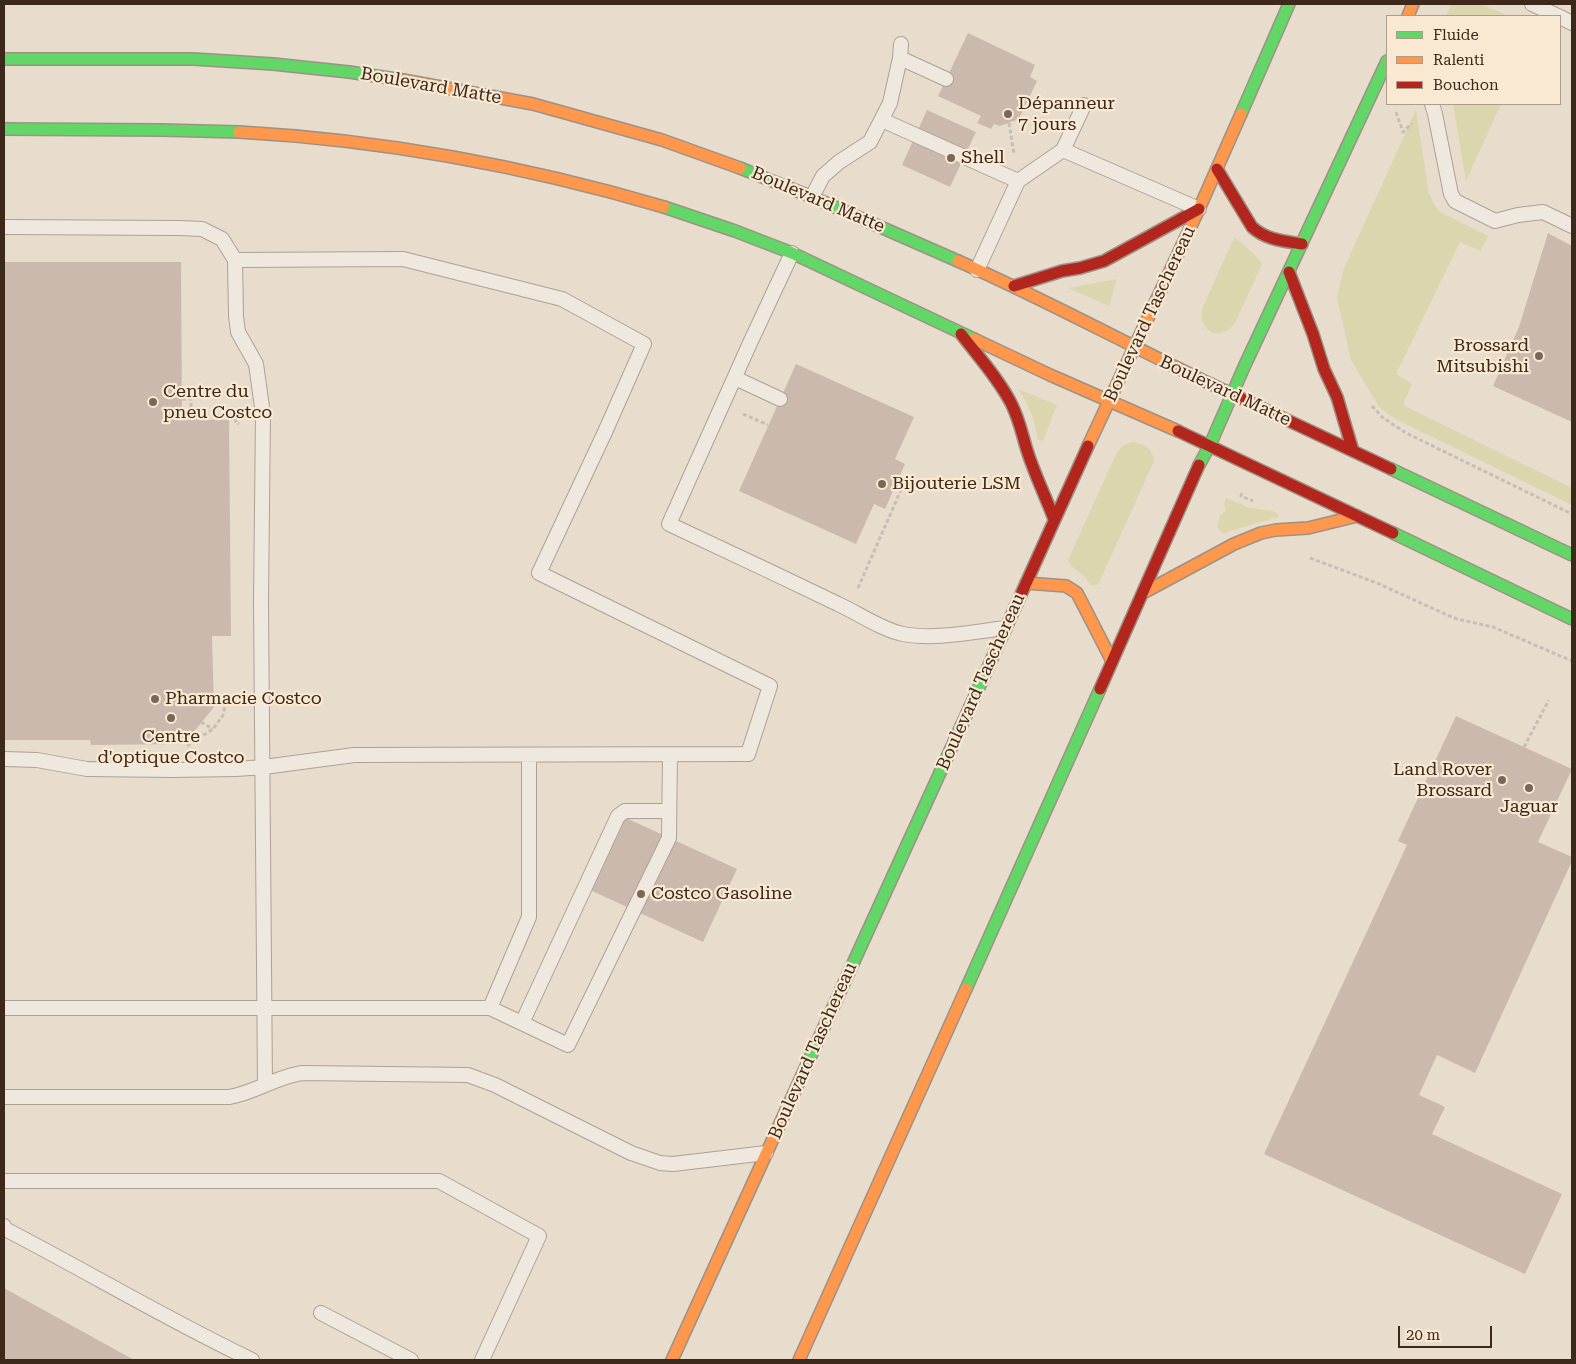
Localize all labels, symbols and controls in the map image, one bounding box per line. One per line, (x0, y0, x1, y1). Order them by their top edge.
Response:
legend (1386, 15, 1561, 105)
text: Fluide (1433, 26, 1479, 44)
text: Ralenti (1433, 51, 1484, 69)
street label: Boulevard Matte (359, 63, 503, 109)
text: Bouchon (1433, 76, 1499, 94)
place label: Dépanneur 7 jours (1018, 93, 1115, 136)
marker: Dépanneur 7 jours (1002, 108, 1014, 120)
place label: Shell (961, 147, 1005, 169)
marker: Shell (945, 152, 957, 164)
street label: Boulevard Matte (748, 162, 888, 238)
street label: Boulevard Taschereau (1100, 223, 1200, 405)
place label: Brossard Mitsubishi (1436, 335, 1529, 378)
marker: Brossard Mitsubishi (1533, 350, 1545, 362)
street label: Boulevard Matte (1156, 351, 1294, 431)
place label: Centre du pneu Costco (163, 381, 272, 424)
marker: Centre du pneu Costco (147, 396, 159, 408)
place label: Bijouterie LSM (892, 473, 1021, 495)
marker: Bijouterie LSM (876, 478, 888, 490)
street label: Boulevard Taschereau (932, 590, 1030, 774)
place label: Pharmacie Costco (165, 688, 322, 710)
marker: Pharmacie Costco (149, 693, 161, 705)
marker: Centre d'optique Costco (165, 712, 177, 724)
place label: Centre d'optique Costco (97, 726, 245, 769)
place label: Land Rover Brossard (1393, 759, 1492, 802)
marker: Land Rover Brossard (1496, 774, 1508, 786)
marker: Jaguar (1523, 782, 1535, 794)
place label: Jaguar (1500, 796, 1558, 818)
place label: Costco Gasoline (651, 883, 792, 905)
marker: Costco Gasoline (635, 888, 647, 900)
street label: Boulevard Taschereau (764, 959, 862, 1143)
scale bar (1401, 1316, 1495, 1348)
text: 20 m (1406, 1326, 1440, 1344)

